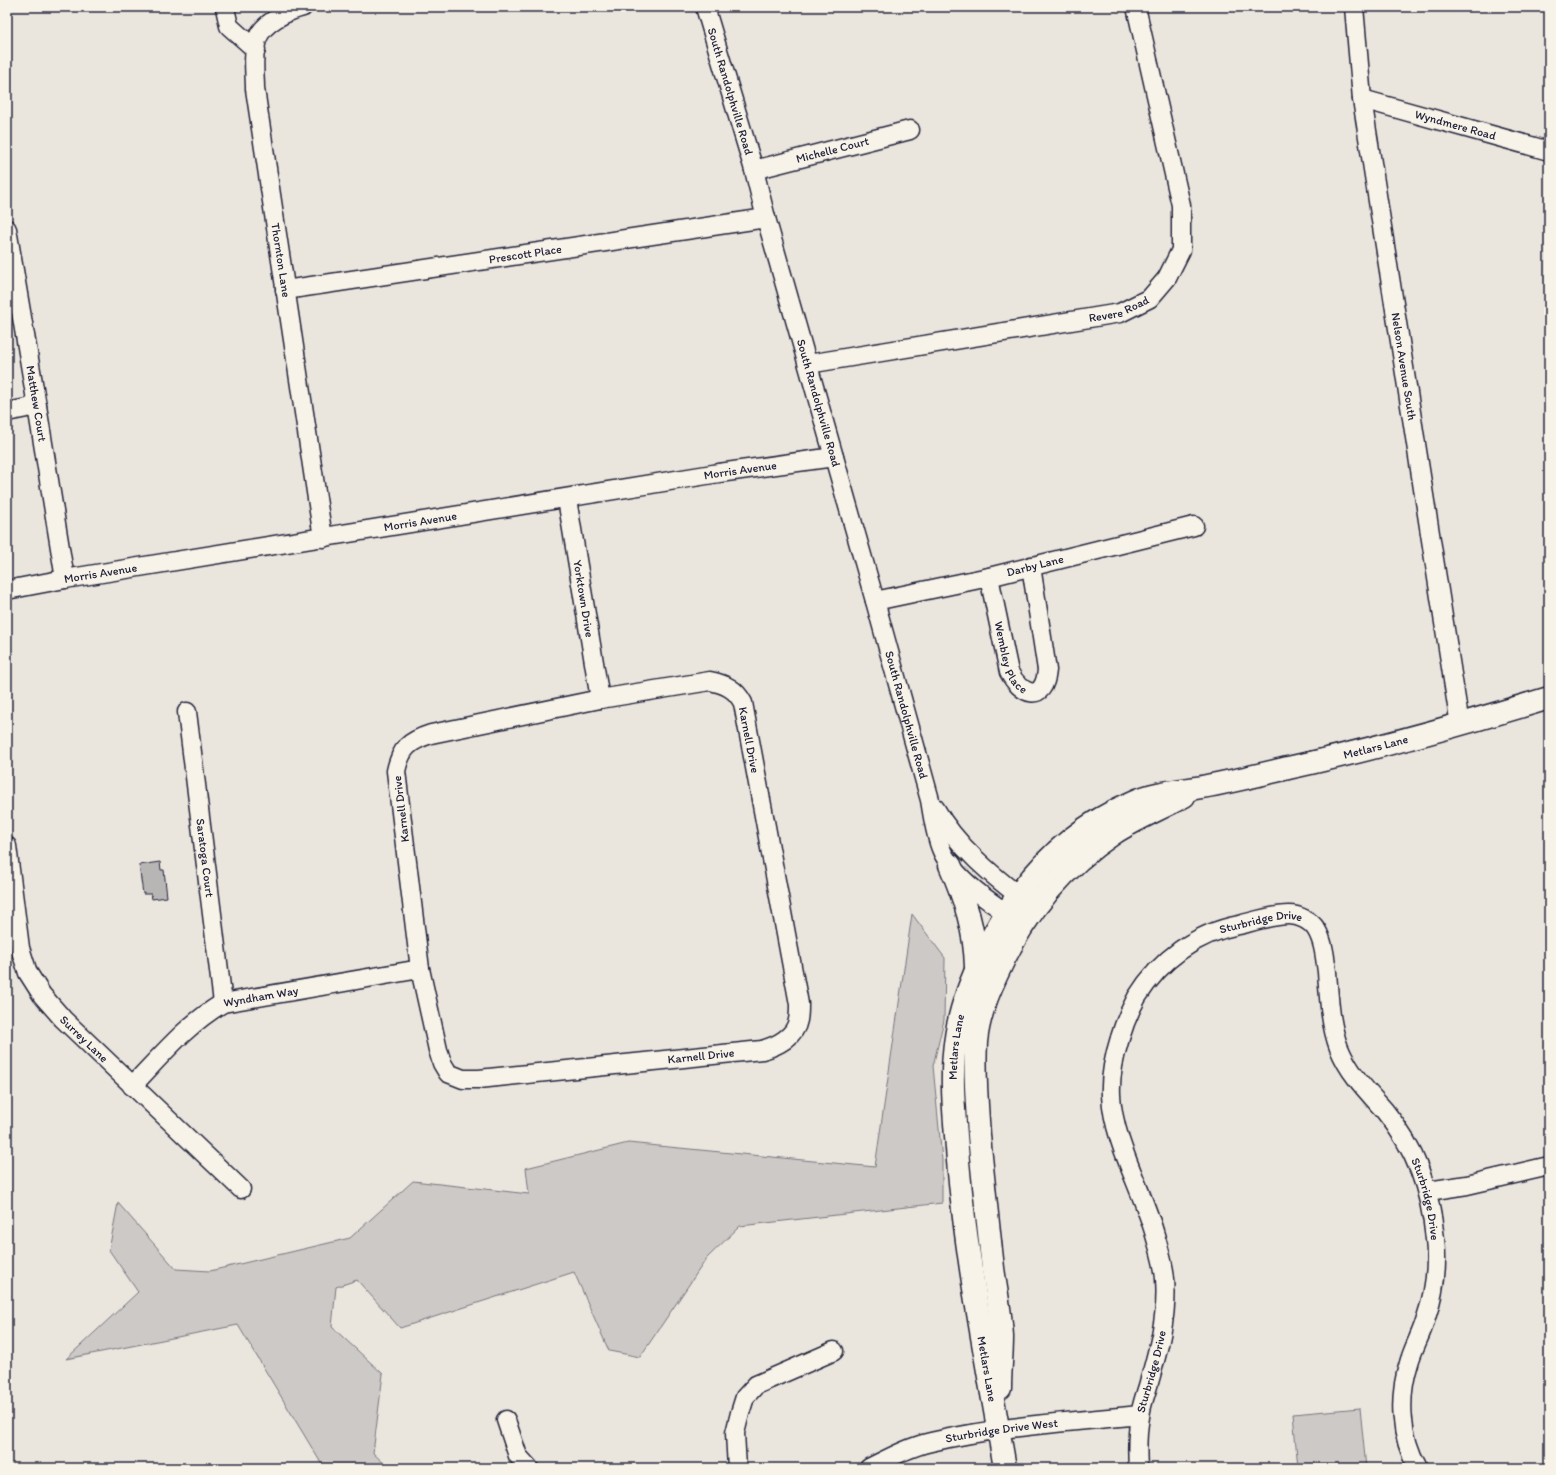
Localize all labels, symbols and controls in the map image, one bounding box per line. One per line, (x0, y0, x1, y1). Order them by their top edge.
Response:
street label: South Randolphville Road (705, 26, 756, 157)
street label: Wyndmere Road (1413, 107, 1498, 143)
street label: Michelle Court (794, 134, 871, 166)
street label: Thornton Lane (268, 222, 294, 299)
street label: Prescott Place (488, 242, 563, 266)
street label: Revere Road (1088, 293, 1152, 325)
street label: Nelson Avenue South (1389, 312, 1419, 421)
street label: South Randolphville Road (794, 338, 844, 469)
street label: Matthew Court (23, 364, 50, 443)
street label: Morris Avenue (703, 458, 778, 482)
street label: Morris Avenue (383, 509, 458, 534)
street label: Darby Lane (1005, 552, 1065, 579)
street label: Yorktown Drive (570, 559, 597, 639)
street label: Morris Avenue (63, 560, 138, 586)
street label: Wembley Place (991, 620, 1030, 697)
street label: South Randolphville Road (882, 649, 931, 781)
street label: Karnell Drive (736, 706, 762, 775)
street label: Metlars Lane (1342, 732, 1410, 762)
street label: Karnell Drive (390, 775, 412, 843)
street label: Saratoga Court (193, 818, 217, 899)
street label: Sturbridge Drive (1218, 908, 1305, 937)
street label: Wyndham Way (222, 983, 300, 1010)
street label: Metlars Lane (946, 1012, 967, 1080)
street label: Surrey Lane (57, 1013, 111, 1066)
street label: Karnell Drive (667, 1046, 735, 1066)
street label: Sturbridge Drive (1408, 1156, 1442, 1241)
street label: Sturbridge Drive (1134, 1329, 1169, 1414)
street label: Metlars Lane (974, 1335, 1000, 1403)
street label: Sturbridge Drive West (944, 1416, 1059, 1446)

